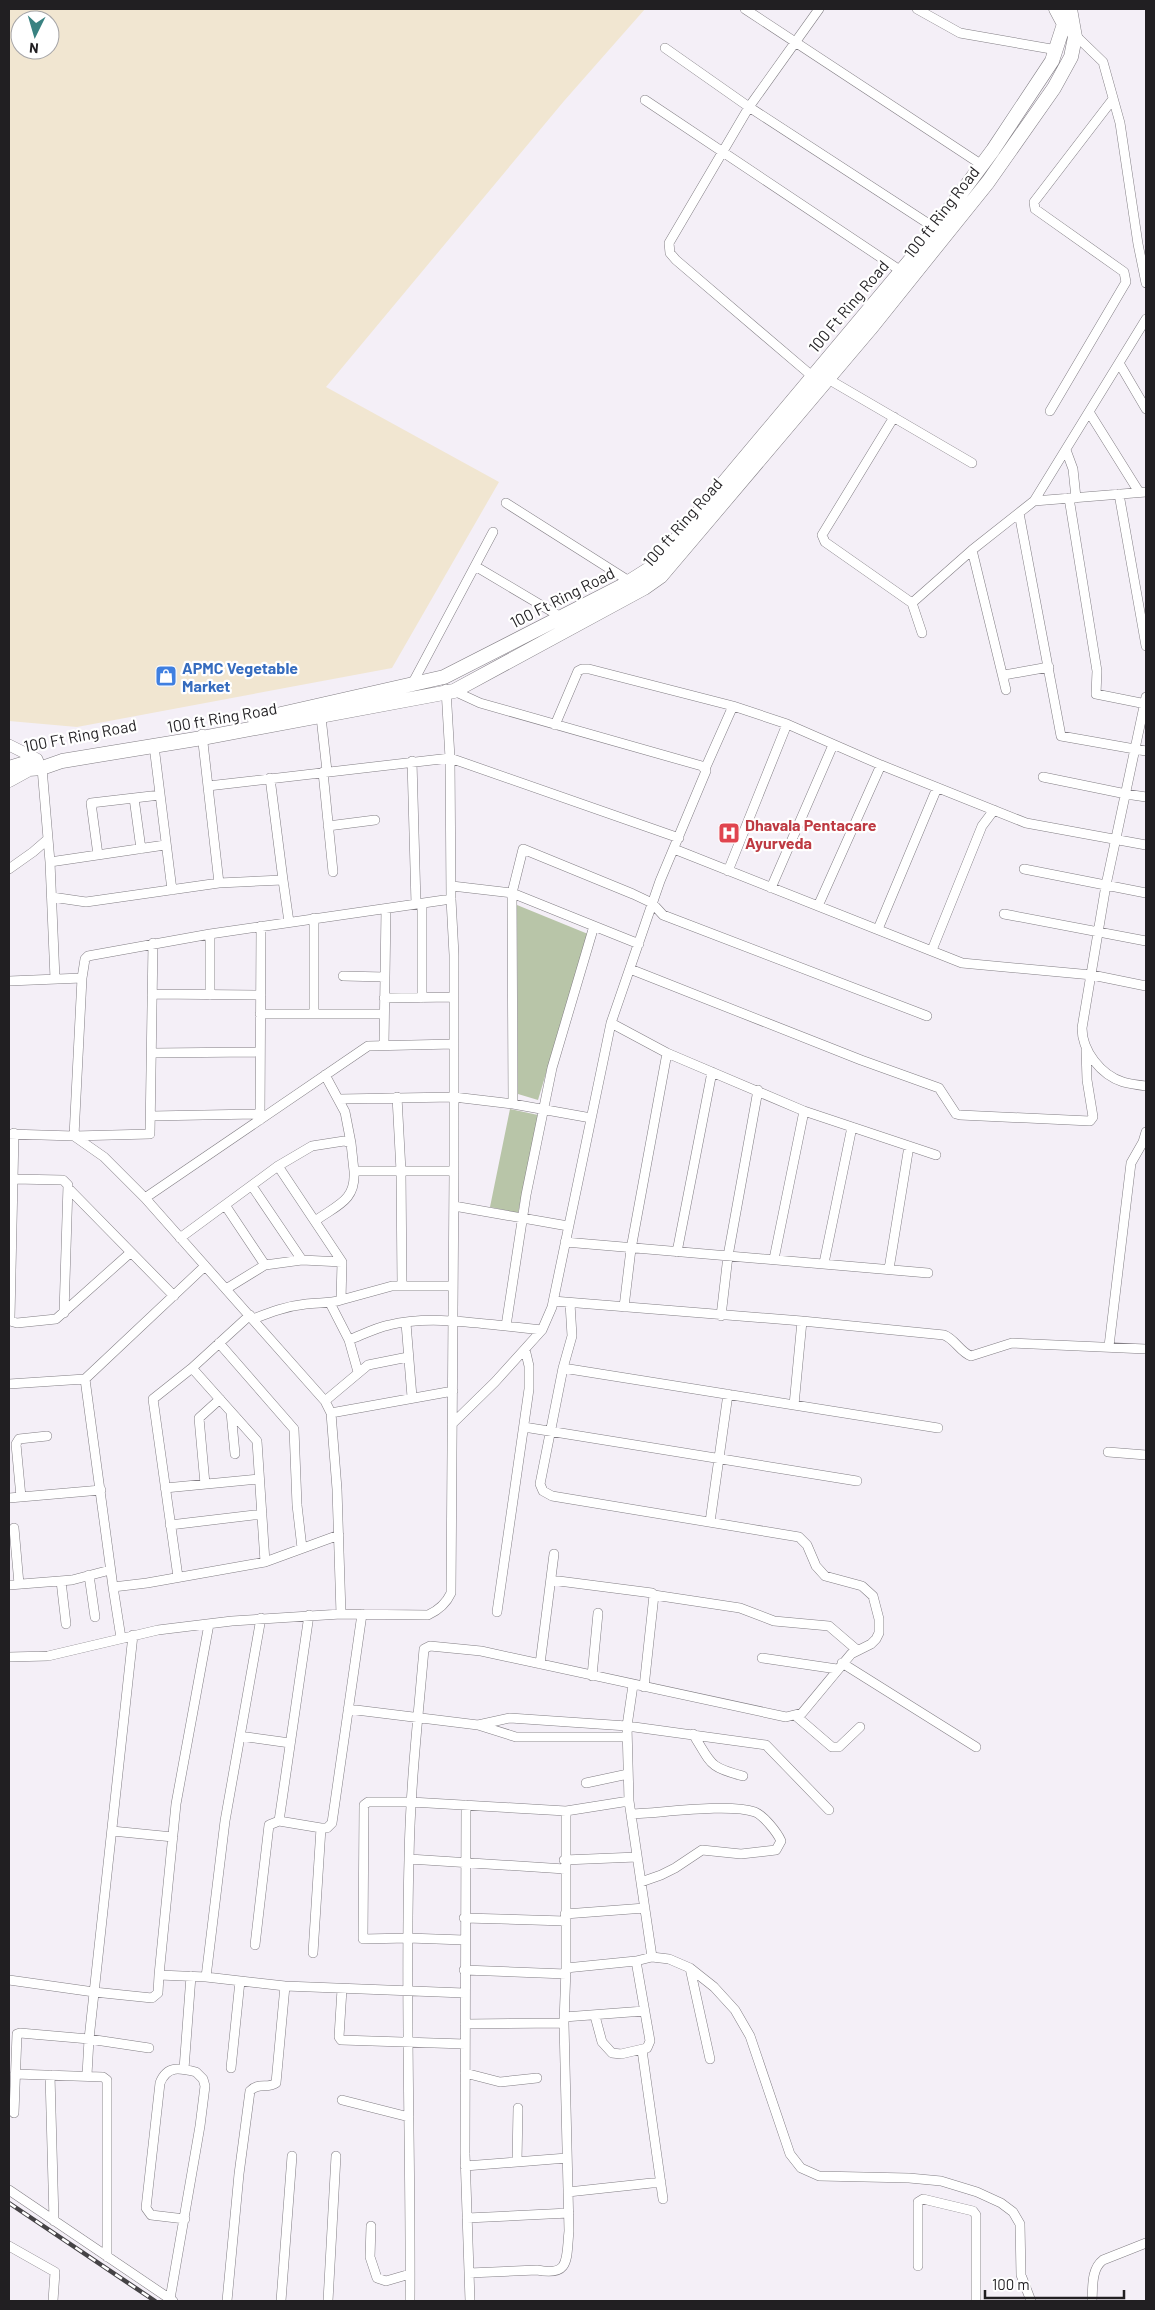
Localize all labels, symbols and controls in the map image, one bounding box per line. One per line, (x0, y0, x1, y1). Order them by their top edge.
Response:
north arrow (10, 10, 60, 60)
text: N (28, 40, 39, 57)
street label: 100 ft Ring Road (899, 162, 983, 262)
street label: 100 Ft Ring Road (804, 256, 892, 356)
street label: 100 ft Ring Road (638, 474, 726, 570)
street label: 100 Ft Ring Road (507, 563, 617, 631)
place label: APMC Vegetable Market (182, 658, 298, 695)
shop icon: APMC Vegetable Market (154, 664, 178, 688)
street label: 100 ft Ring Road (166, 698, 278, 736)
street label: 100 Ft Ring Road (22, 715, 138, 755)
place label: Dhavala Pentacare Ayurveda (745, 815, 877, 852)
hospital icon: Dhavala Pentacare Ayurveda (717, 821, 741, 845)
scale bar (985, 2268, 1124, 2300)
text: 100 m (992, 2275, 1030, 2293)

